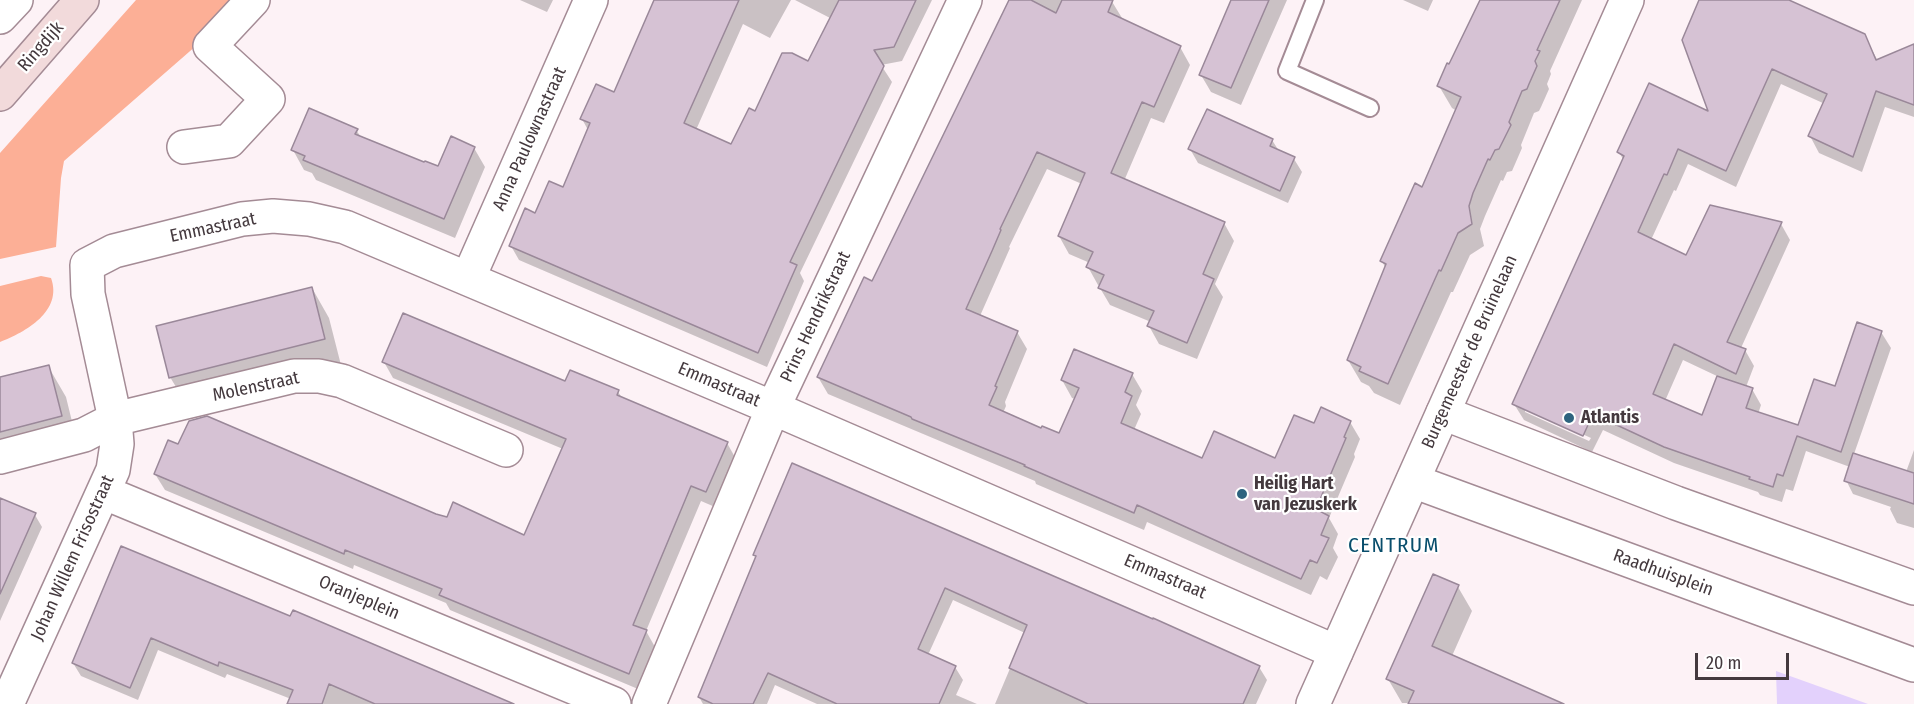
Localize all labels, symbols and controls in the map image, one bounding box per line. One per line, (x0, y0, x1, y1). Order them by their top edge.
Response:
street label: Ringdijk (13, 18, 69, 76)
street label: Anna Paulownastraat (489, 64, 571, 214)
street label: Emmastraat (168, 208, 258, 248)
street label: Prins Hendrikstraat (776, 248, 856, 386)
street label: Burgemeester de Bruïnelaan (1418, 252, 1522, 452)
street label: Emmastraat (675, 358, 763, 412)
street label: Molenstraat (211, 367, 301, 407)
place label: Atlantis (1581, 407, 1639, 429)
marker: Atlantis (1562, 411, 1576, 425)
street label: Johan Willem Frisostraat (27, 472, 119, 644)
place label: Heilig Hart van Jezuskerk (1254, 473, 1357, 516)
marker: Heilig Hart van Jezuskerk (1235, 487, 1249, 501)
district label: CENTRUM (1348, 533, 1440, 559)
street label: Raadhuisplein (1610, 545, 1716, 601)
street label: Emmastraat (1121, 550, 1209, 604)
street label: Oranjeplein (315, 571, 403, 625)
scale bar (1698, 641, 1792, 679)
text: 20 m (1706, 652, 1741, 674)

